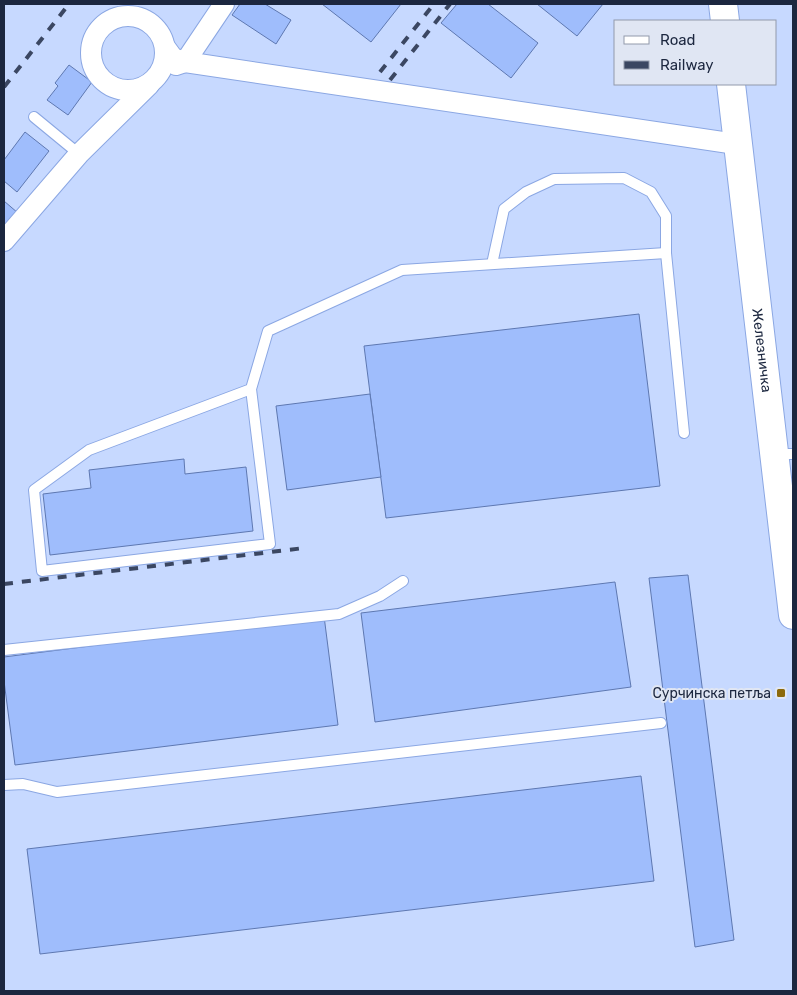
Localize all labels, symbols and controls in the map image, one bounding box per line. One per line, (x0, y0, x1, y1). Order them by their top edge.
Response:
legend (614, 20, 777, 85)
text: Road (660, 31, 696, 49)
text: Railway (660, 56, 714, 74)
street label: Железничка (749, 307, 775, 393)
place label: Сурчинска петља (653, 685, 771, 702)
marker: Сурчинска петља (775, 687, 787, 699)

